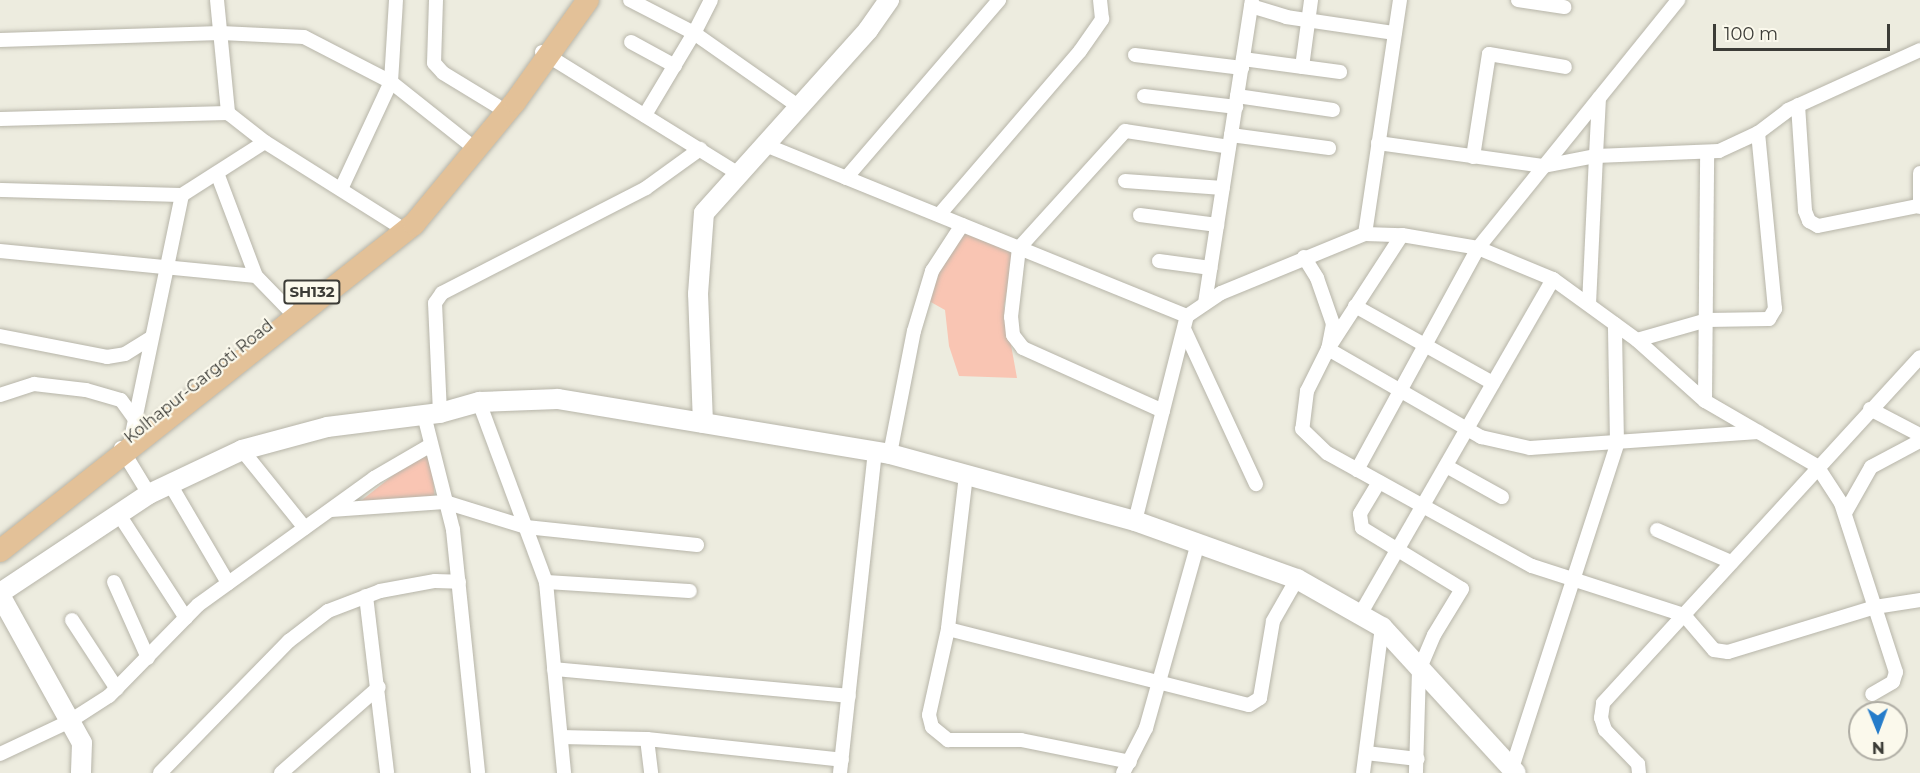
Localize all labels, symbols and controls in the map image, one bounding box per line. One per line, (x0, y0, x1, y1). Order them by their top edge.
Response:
scale bar (1716, 12, 1893, 50)
text: 100 m (1724, 23, 1778, 45)
road number: SH132 (282, 280, 342, 304)
street label: Kolhapur-Gargoti Road (121, 316, 277, 448)
north arrow (1848, 701, 1908, 761)
text: N (1872, 738, 1885, 757)

